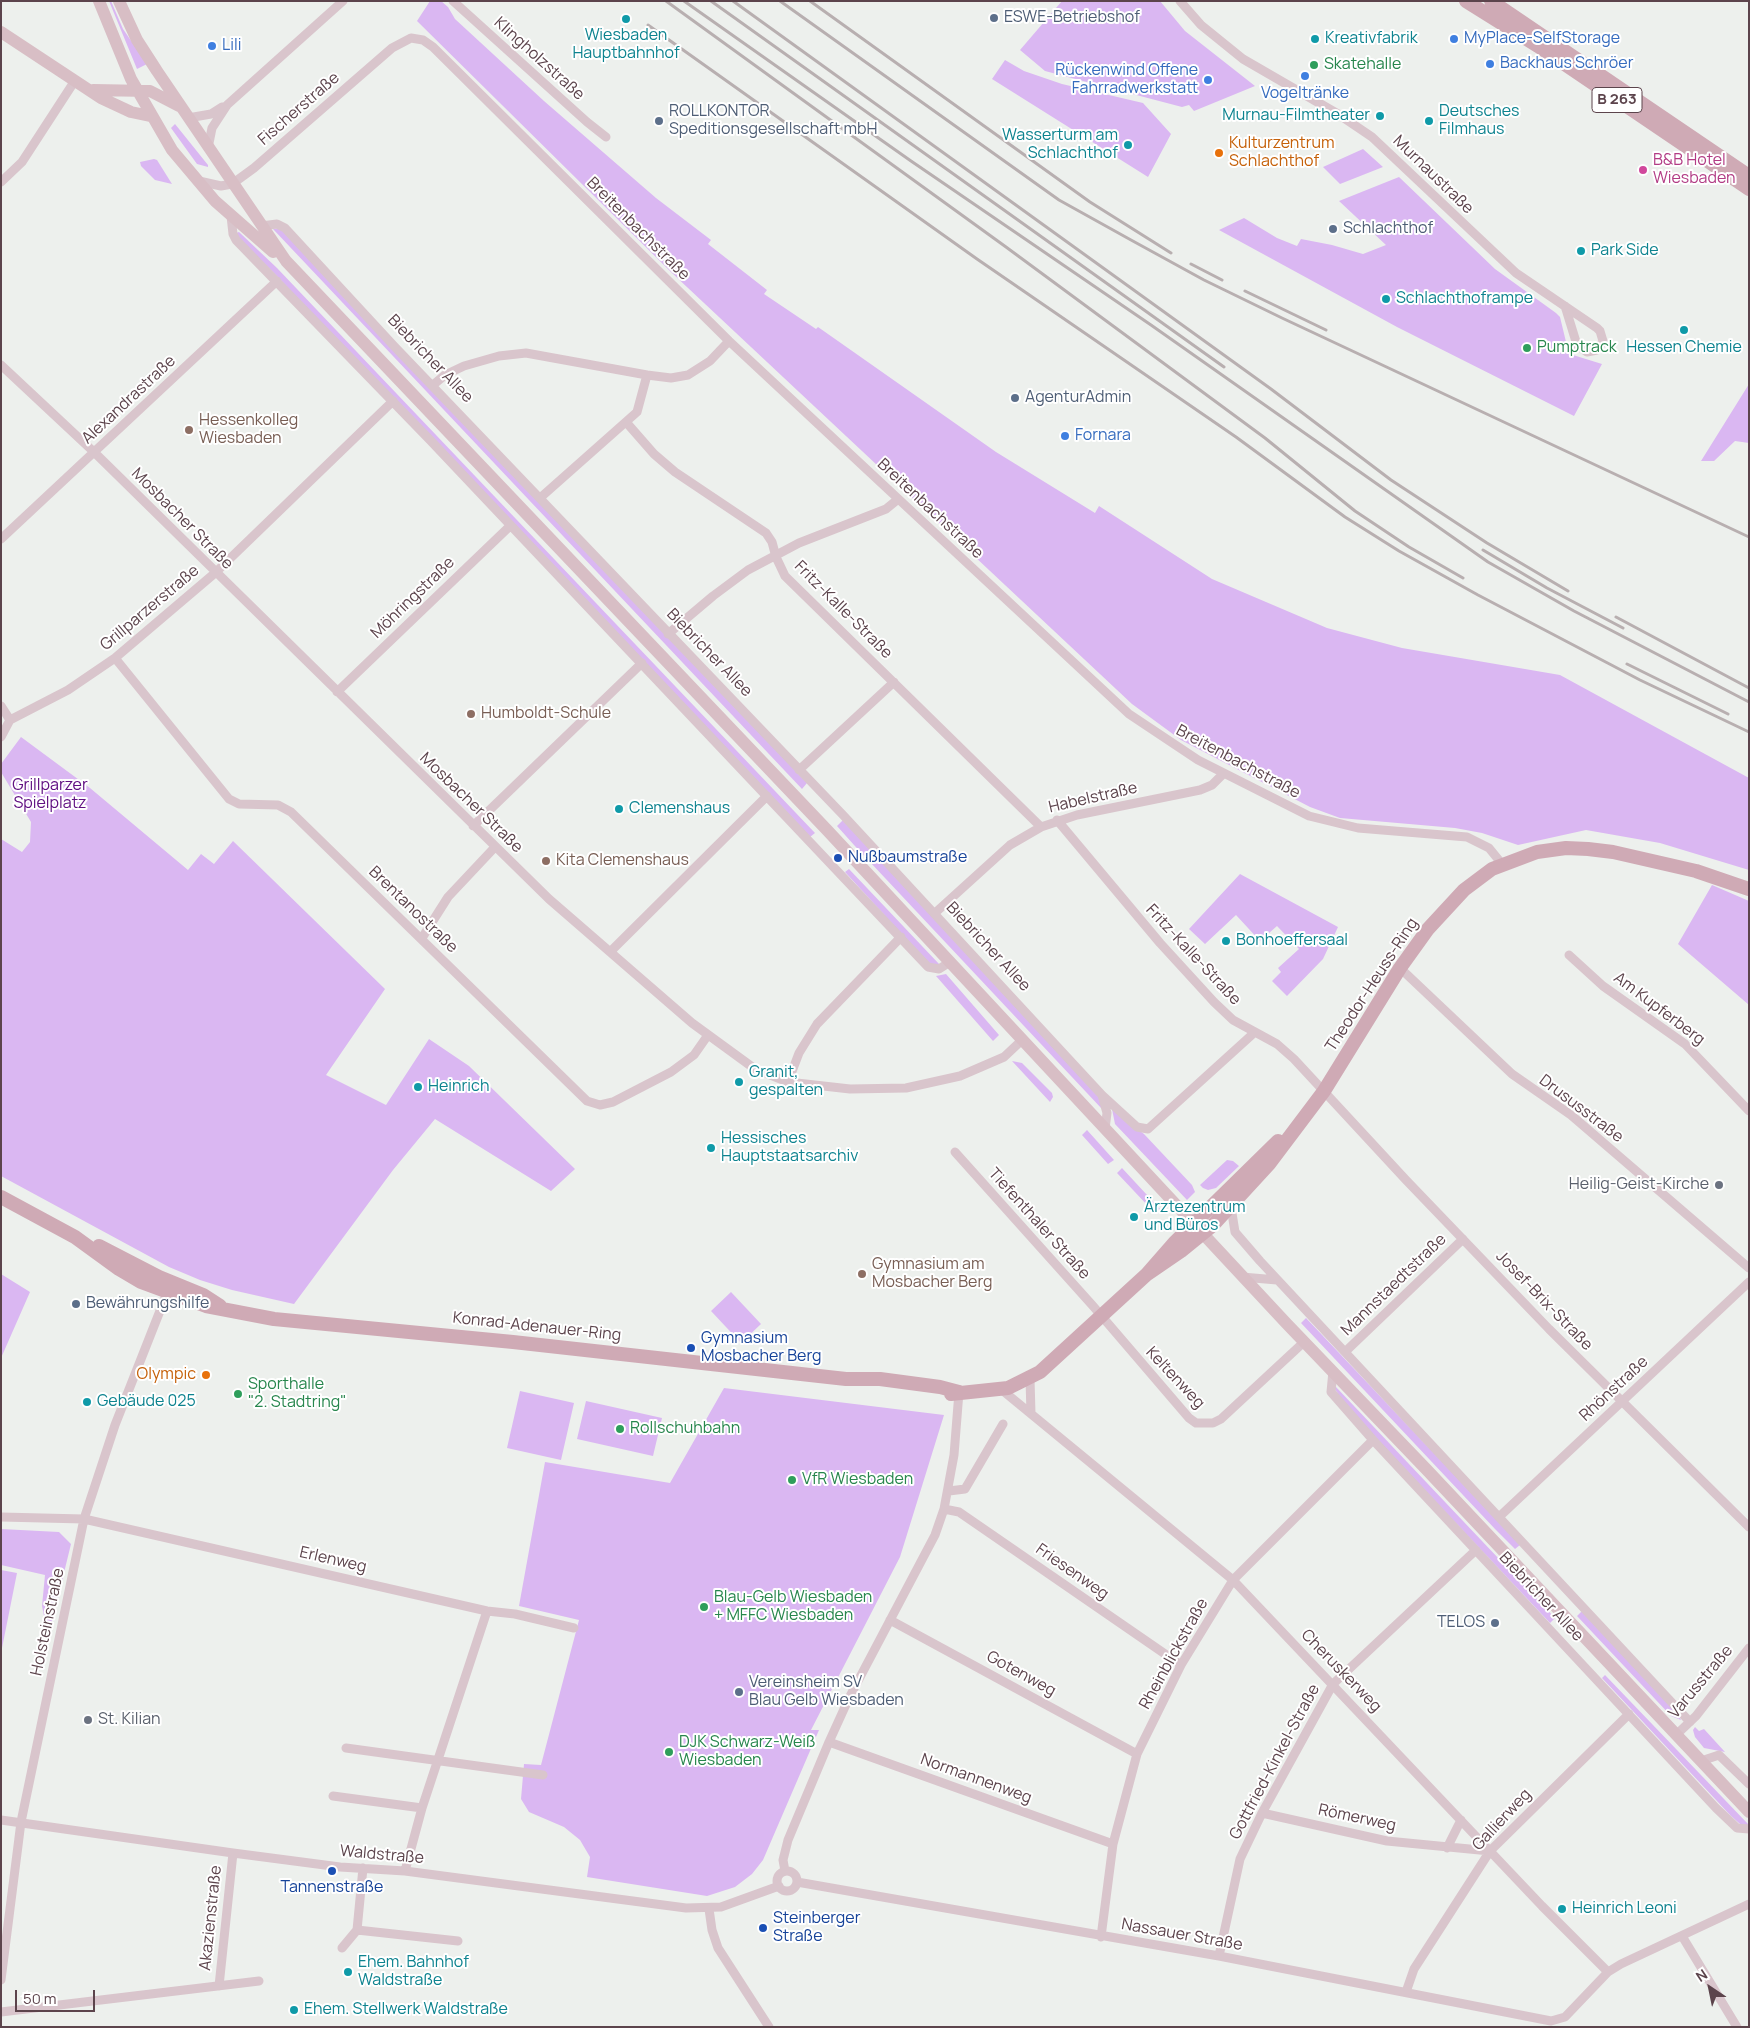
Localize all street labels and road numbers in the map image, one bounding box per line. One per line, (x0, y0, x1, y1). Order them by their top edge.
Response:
street label: Klingholzstraße (490, 13, 588, 105)
street label: Fischerstraße (254, 68, 344, 150)
road number: B 263 (1592, 88, 1642, 112)
street label: Murnaustraße (1389, 132, 1477, 218)
street label: Breitenbachstraße (582, 173, 694, 285)
street label: Biebricher Allee (383, 311, 477, 407)
street label: Alexandrastraße (78, 352, 180, 448)
street label: Breitenbachstraße (873, 455, 987, 563)
street label: Mosbacher Straße (127, 464, 237, 574)
street label: Möhringstraße (367, 553, 459, 643)
street label: Fritz-Kalle-Straße (790, 557, 896, 663)
street label: Grillparzerstraße (97, 561, 203, 655)
street label: Biebricher Allee (662, 605, 756, 701)
street label: Breitenbachstraße (1173, 721, 1303, 803)
street label: Mosbacher Straße (415, 749, 527, 857)
street label: Habelstraße (1047, 778, 1139, 818)
street label: Brentanostraße (365, 863, 461, 957)
street label: Biebricher Allee (942, 898, 1034, 996)
street label: Fritz-Kalle-Straße (1141, 901, 1245, 1009)
street label: Theodor-Heuss-Ring (1322, 915, 1422, 1055)
street label: Am Kupferberg (1610, 969, 1708, 1049)
street label: Drususstraße (1535, 1071, 1627, 1147)
street label: Tiefenthaler Straße (984, 1164, 1094, 1284)
street label: Mannstaedtstraße (1338, 1230, 1450, 1340)
street label: Josef-Brix-Straße (1492, 1247, 1596, 1355)
street label: Konrad-Adenauer-Ring (452, 1309, 622, 1345)
street label: Keltenweg (1142, 1343, 1208, 1413)
street label: Rhönstraße (1576, 1352, 1652, 1426)
street label: Friesenweg (1032, 1540, 1112, 1604)
street label: Erlenweg (298, 1543, 368, 1577)
street label: Biebricher Allee (1495, 1548, 1587, 1646)
street label: Holsteinstraße (27, 1567, 69, 1677)
street label: Rheinblickstraße (1136, 1595, 1212, 1713)
street label: Cheruskerweg (1297, 1626, 1385, 1716)
street label: Varusstraße (1665, 1642, 1737, 1722)
street label: Gotenweg (983, 1647, 1059, 1701)
street label: Gottfried-Kinkel-Straße (1226, 1681, 1324, 1843)
street label: Normannenweg (918, 1750, 1034, 1808)
street label: Gallierweg (1469, 1785, 1535, 1855)
street label: Römerweg (1316, 1800, 1398, 1836)
street label: Waldstraße (339, 1842, 425, 1868)
street label: Akazienstraße (196, 1864, 226, 1972)
street label: Nassauer Straße (1120, 1915, 1244, 1955)

